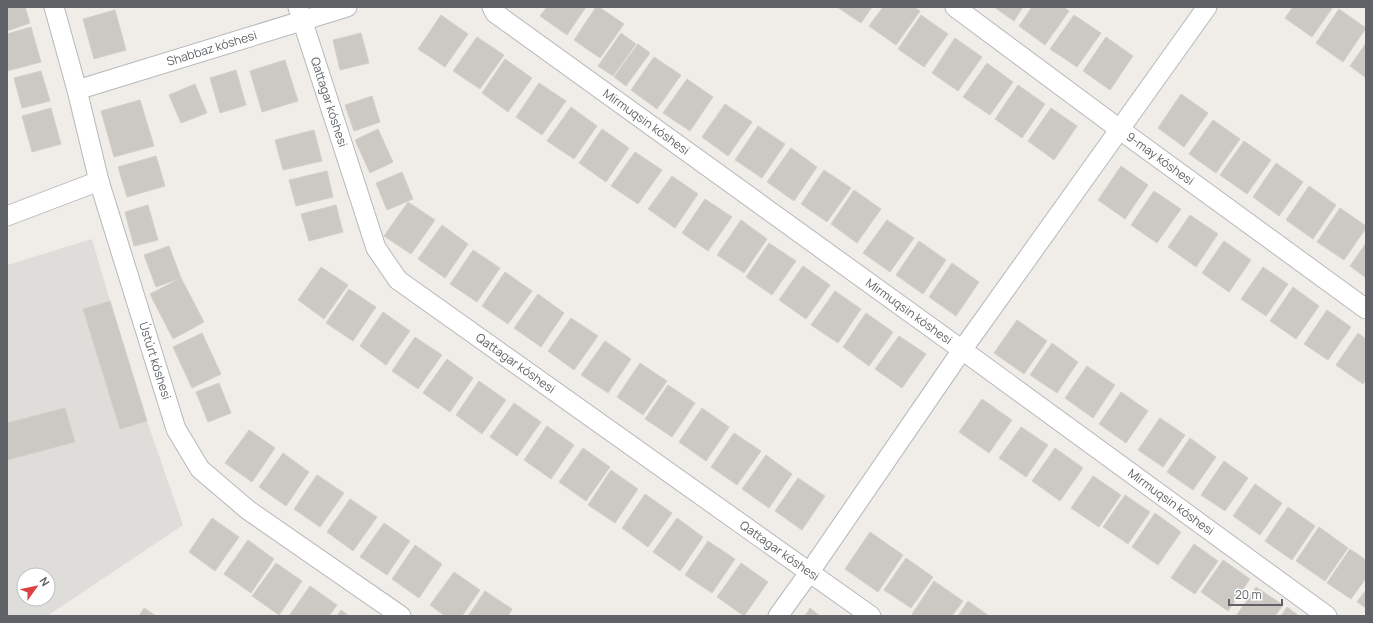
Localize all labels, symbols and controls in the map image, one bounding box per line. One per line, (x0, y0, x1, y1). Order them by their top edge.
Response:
street label: Shabbaz kóshesi (165, 26, 259, 70)
street label: Qattagar kóshesi (307, 55, 352, 149)
street label: Mirmuqsin kóshesi (600, 85, 693, 159)
street label: 9-may kóshesi (1123, 128, 1198, 189)
street label: Mirmuqsin kóshesi (862, 274, 956, 348)
street label: Ústúrt kóshesi (135, 320, 175, 402)
street label: Qattagar kóshesi (472, 329, 559, 397)
street label: Mirmuqsin kóshesi (1125, 465, 1218, 539)
street label: Qattagar kóshesi (736, 516, 823, 585)
north arrow (16, 567, 56, 607)
text: N (36, 574, 53, 589)
scale bar (1229, 581, 1282, 607)
text: 20 m (1235, 586, 1262, 603)

